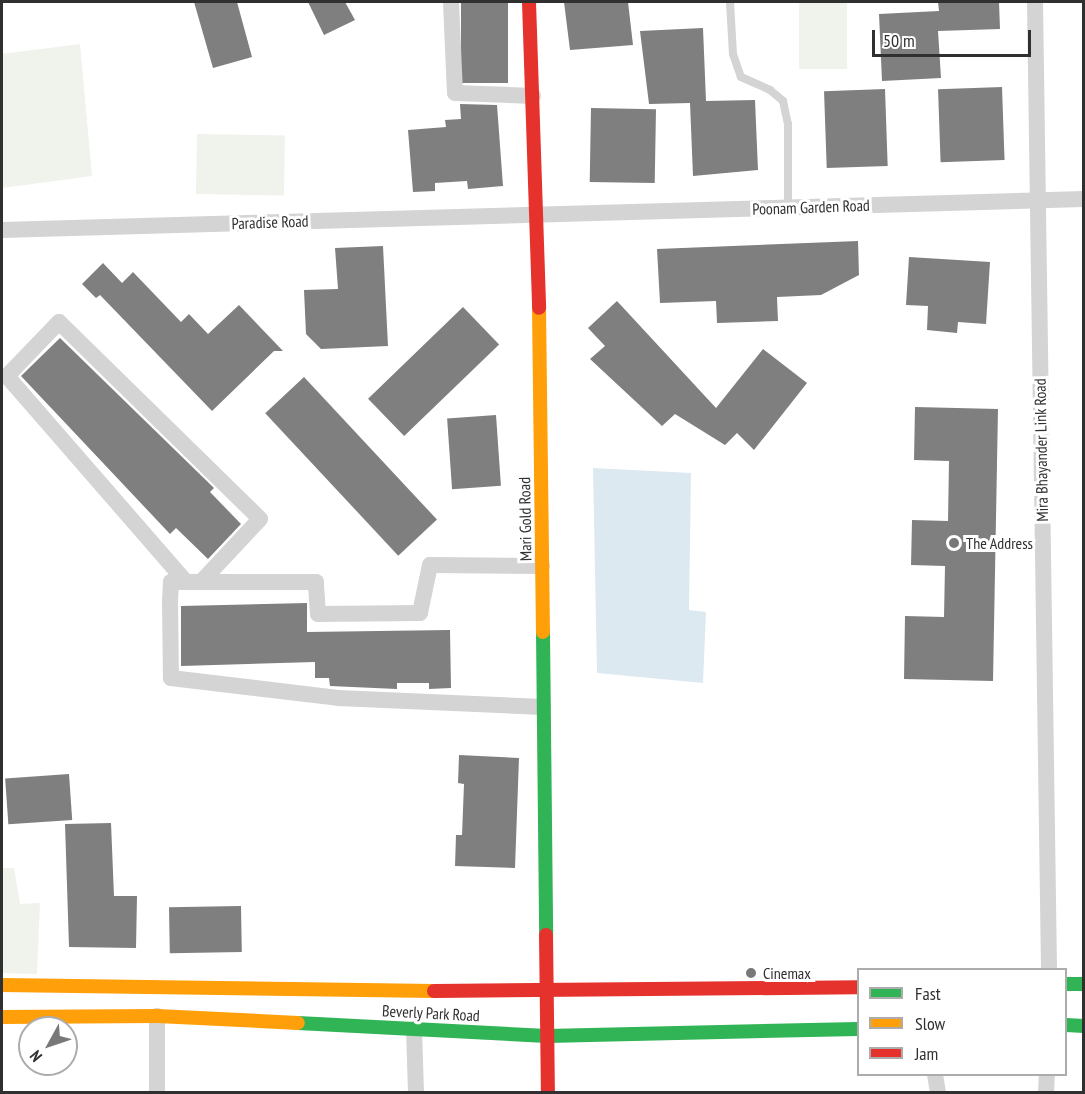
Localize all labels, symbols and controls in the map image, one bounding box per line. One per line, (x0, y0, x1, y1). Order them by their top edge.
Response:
scale bar (875, 18, 1034, 56)
text: 50 m (883, 29, 915, 52)
street label: Poonam Garden Road (752, 195, 870, 219)
street label: Paradise Road (231, 211, 309, 233)
street label: Mira Bhayander Link Road (1030, 378, 1052, 522)
street label: Mari Gold Road (515, 477, 535, 561)
place label: The Address (966, 533, 1033, 553)
marker: The Address (947, 536, 961, 550)
place label: Cinemax (763, 963, 811, 983)
marker: Cinemax (744, 966, 758, 980)
legend (857, 968, 1067, 1076)
text: Fast (915, 982, 941, 1005)
street label: Beverly Park Road (381, 1001, 481, 1025)
text: Slow (915, 1012, 945, 1035)
north arrow (18, 1016, 78, 1076)
text: Jam (915, 1042, 938, 1065)
text: N (25, 1047, 46, 1066)

